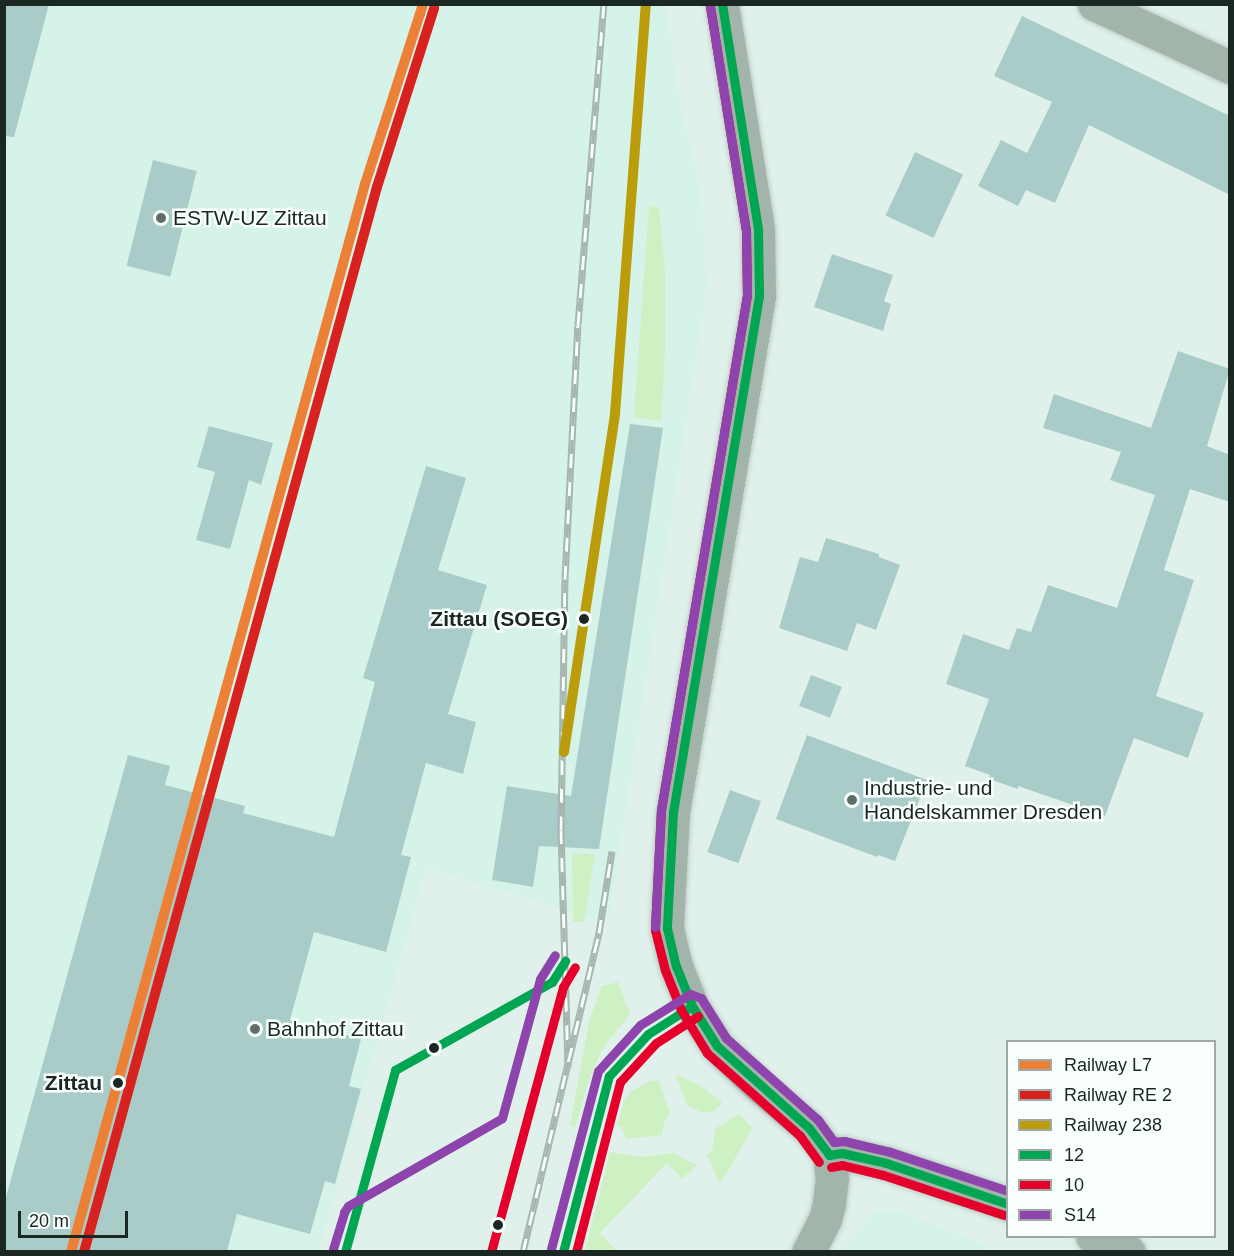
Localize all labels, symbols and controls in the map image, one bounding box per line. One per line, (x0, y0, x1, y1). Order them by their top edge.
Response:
place label: ESTW-UZ Zittau (173, 205, 327, 231)
marker: ESTW-UZ Zittau (154, 211, 168, 225)
place label: Zittau (SOEG) (430, 606, 568, 632)
marker: Zittau (SOEG) (573, 608, 595, 630)
place label: Industrie- und Handelskammer Dresden (864, 775, 1102, 825)
marker: Industrie- und Handelskammer Dresden (845, 793, 859, 807)
place label: Bahnhof Zittau (267, 1016, 404, 1042)
marker: Bahnhof Zittau (248, 1022, 262, 1036)
legend (1006, 1040, 1216, 1238)
unlabelled marker (428, 1042, 440, 1054)
text: Railway L7 (1064, 1055, 1152, 1075)
place label: Zittau (45, 1070, 102, 1096)
marker: Zittau (107, 1072, 129, 1094)
text: Railway RE 2 (1064, 1085, 1172, 1105)
text: Railway 238 (1064, 1115, 1162, 1135)
text: 12 (1064, 1145, 1084, 1165)
text: 10 (1064, 1175, 1084, 1195)
scale bar (21, 1199, 130, 1237)
text: S14 (1064, 1205, 1096, 1225)
text: 20 m (29, 1211, 69, 1231)
unlabelled marker (492, 1219, 504, 1231)

